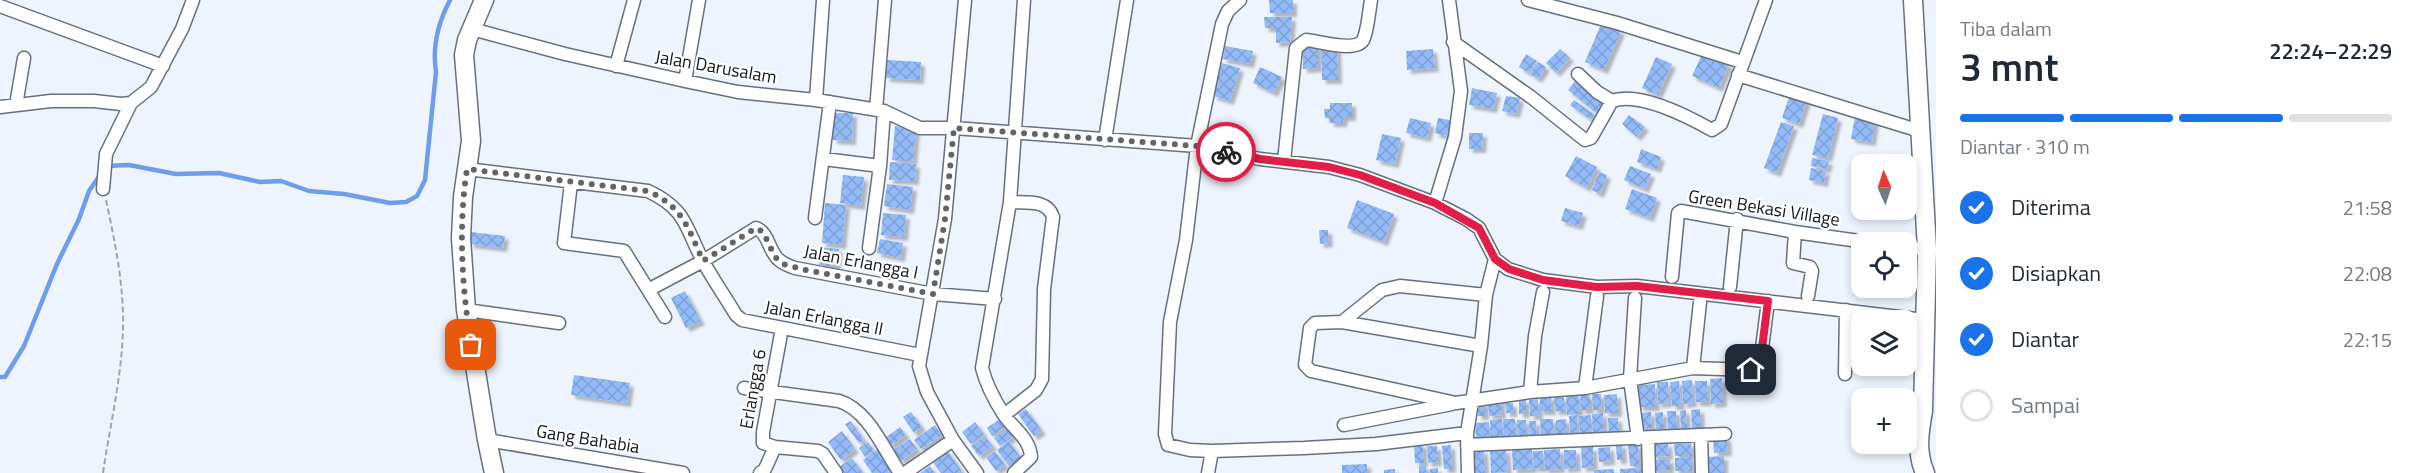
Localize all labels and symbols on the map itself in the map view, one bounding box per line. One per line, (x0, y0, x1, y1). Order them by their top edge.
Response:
street label: Jalan Darusalam (653, 43, 779, 90)
courier (1196, 122, 1256, 182)
north arrow (1851, 154, 1917, 220)
street label: Green Bekasi Village (1686, 182, 1842, 233)
street label: Jalan Erlangga I (802, 237, 921, 286)
street label: Jalan Erlangga II (762, 293, 886, 342)
pin (445, 319, 496, 370)
pin (1725, 344, 1776, 395)
street label: Erlangga 6 (732, 347, 773, 431)
street label: Gang Bahabia (535, 417, 642, 460)

